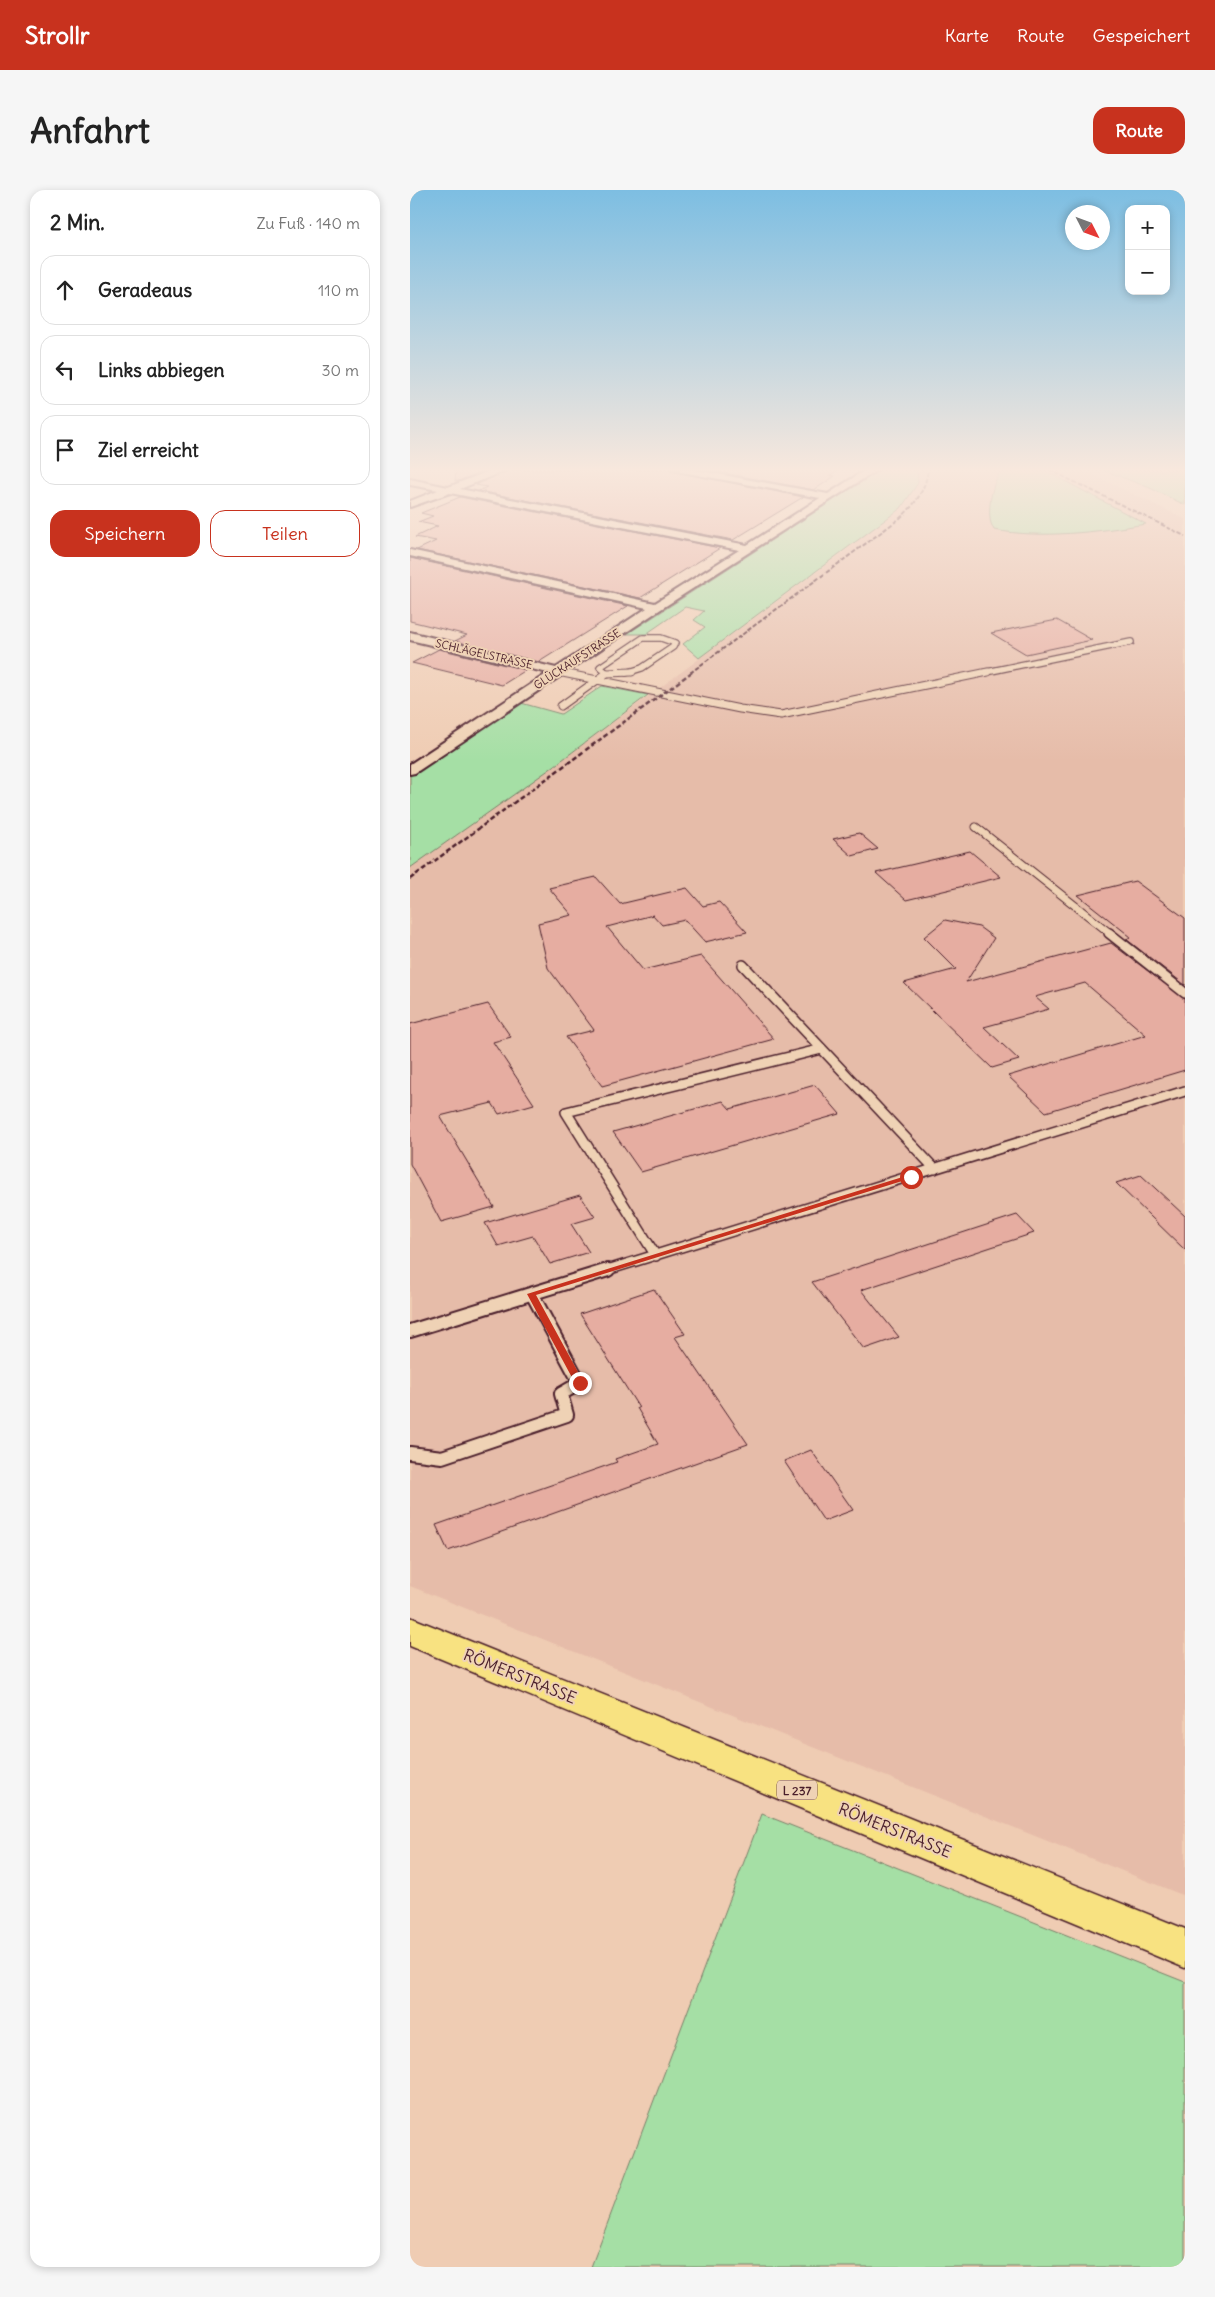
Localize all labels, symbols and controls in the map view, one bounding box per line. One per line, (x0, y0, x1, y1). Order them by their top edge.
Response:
text: Strollr (25, 20, 90, 50)
text: Karte (945, 24, 989, 47)
text: Route (1017, 24, 1064, 47)
text: Gespeichert (1092, 24, 1190, 47)
button: Route (1093, 107, 1185, 154)
text: Anfahrt (30, 108, 150, 152)
north arrow (1065, 205, 1110, 250)
map controls (1125, 205, 1170, 295)
button: + (1125, 205, 1170, 250)
text: 2 Min. (50, 209, 105, 236)
text: Zu Fuß · 140 m (256, 213, 360, 233)
button: − (1125, 250, 1170, 295)
icon: ahead (51, 276, 79, 304)
text: Geradeaus (98, 278, 192, 302)
text: 110 m (318, 280, 359, 300)
icon: left (51, 356, 79, 384)
text: Links abbiegen (98, 358, 225, 382)
text: 30 m (322, 360, 359, 380)
icon: arrive (51, 436, 79, 464)
text: Ziel erreicht (98, 438, 199, 462)
button: Speichern (50, 510, 200, 557)
button: Teilen (210, 510, 360, 557)
street label: GLÜCKAUFSTRASSE (530, 625, 623, 692)
street label: SCHLÄGELSTRASSE (434, 635, 534, 672)
route start (900, 1166, 923, 1189)
route end (569, 1372, 592, 1395)
street label: RÖMERSTRASSE (461, 1644, 579, 1708)
road number: L 237 (777, 1780, 817, 1800)
street label: RÖMERSTRASSE (836, 1798, 954, 1862)

